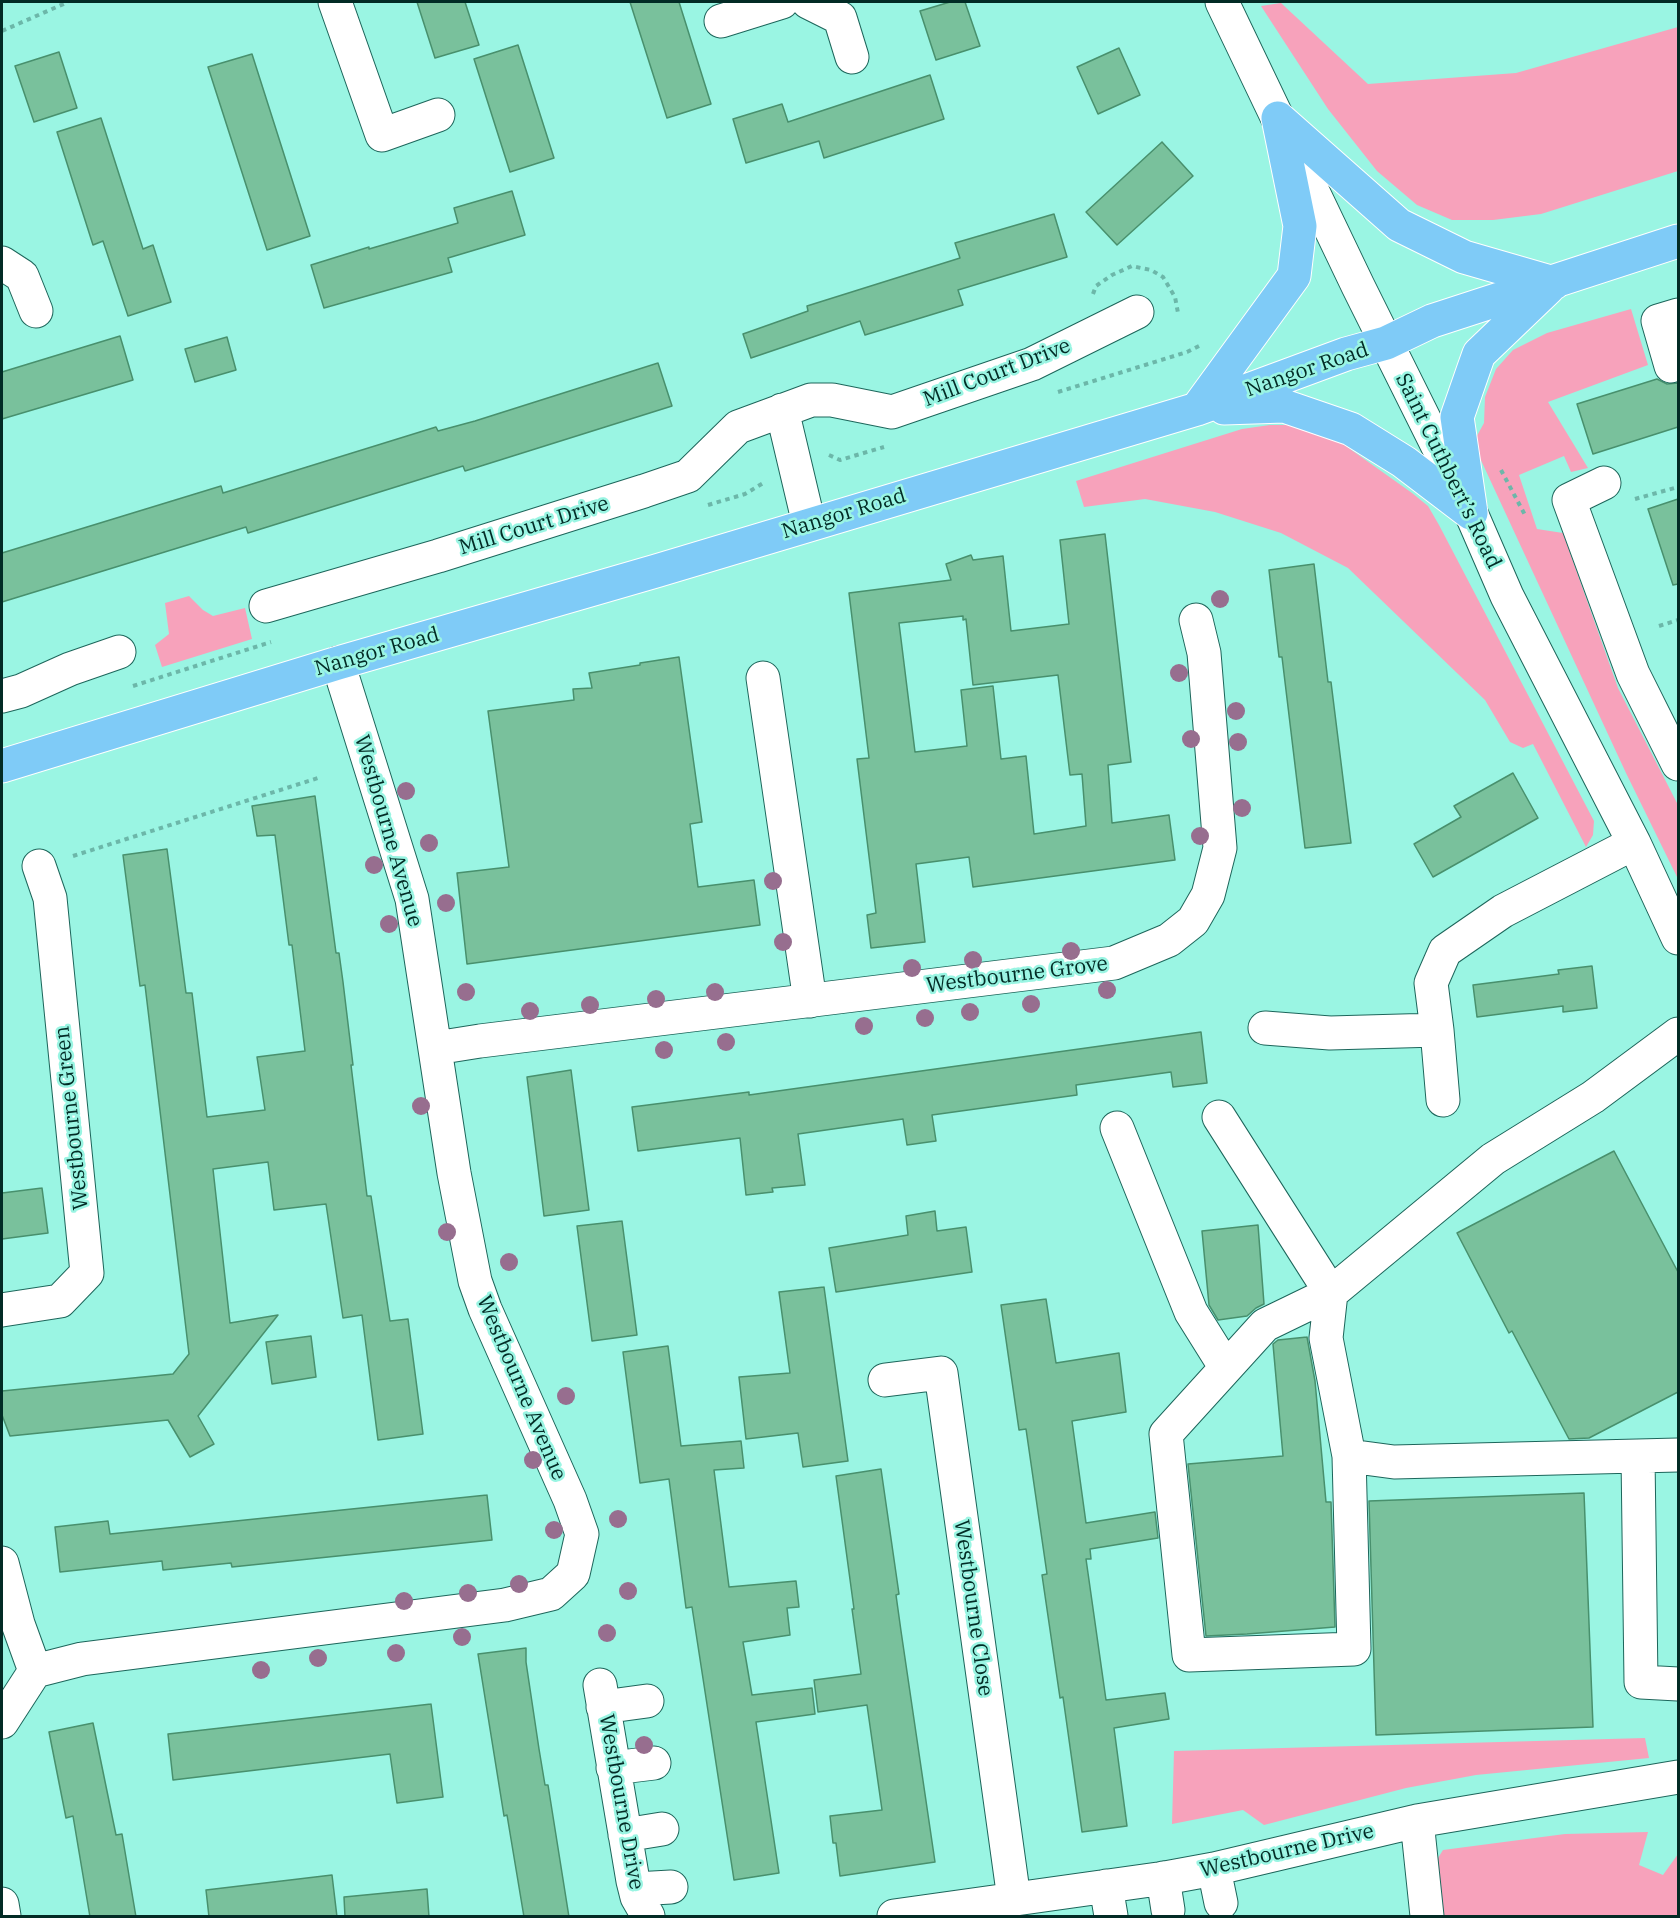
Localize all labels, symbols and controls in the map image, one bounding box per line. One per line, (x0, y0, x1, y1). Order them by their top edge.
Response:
street label: Mill Court Drive (920, 333, 1074, 413)
street label: Nangor Road (1242, 337, 1372, 403)
street label: Saint Cuthbert’s Road (1390, 369, 1506, 573)
street label: Nangor Road (779, 483, 909, 545)
street label: Mill Court Drive (456, 491, 612, 561)
street label: Nangor Road (312, 622, 442, 682)
street label: Westbourne Avenue (349, 732, 427, 930)
street label: Westbourne Grove (925, 951, 1109, 999)
street label: Westbourne Green (50, 1025, 94, 1211)
street label: Westbourne Avenue (471, 1292, 571, 1484)
street label: Westbourne Close (948, 1518, 998, 1698)
street label: Westbourne Drive (593, 1712, 649, 1892)
street label: Westbourne Drive (1198, 1819, 1376, 1883)

